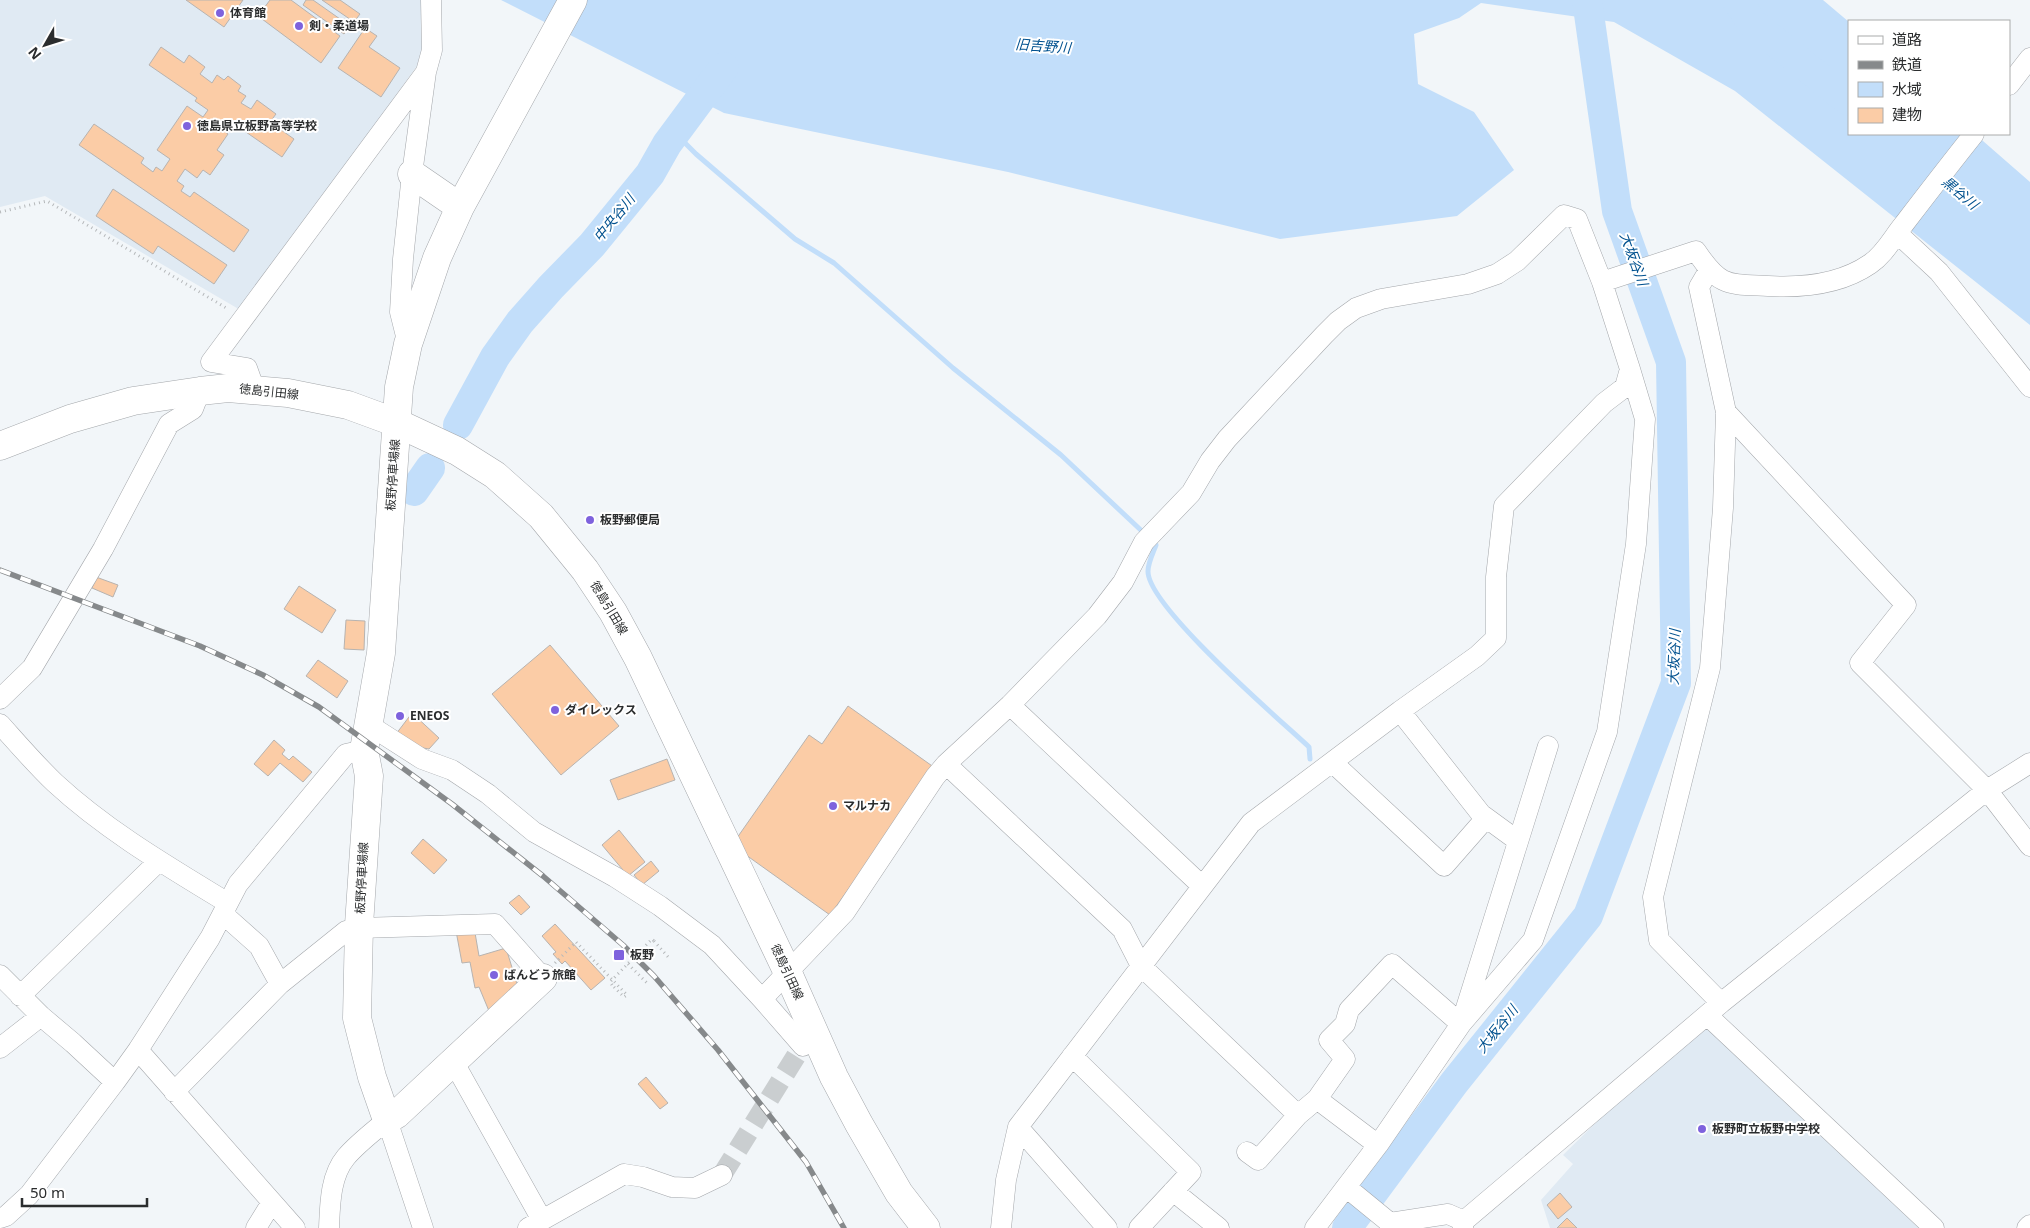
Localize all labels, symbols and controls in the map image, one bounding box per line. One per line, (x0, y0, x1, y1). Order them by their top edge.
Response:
place label: 体育館 (230, 4, 266, 21)
marker: 体育館 (214, 7, 226, 19)
place label: 剣・柔道場 (309, 17, 369, 34)
north arrow (20, 20, 70, 70)
marker: 剣・柔道場 (293, 20, 305, 32)
legend (1848, 20, 2010, 135)
text: 道路 (1892, 29, 1922, 49)
water label: 旧吉野川 (1014, 34, 1074, 57)
text: N (24, 43, 45, 64)
text: 鉄道 (1892, 54, 1922, 74)
text: 水域 (1892, 79, 1922, 99)
text: 建物 (1892, 104, 1922, 124)
place label: 徳島県立板野高等学校 (197, 117, 317, 134)
marker: 徳島県立板野高等学校 (181, 120, 193, 132)
water label: 黒谷川 (1938, 172, 1984, 215)
water label: 中央谷川 (589, 188, 640, 245)
water label: 大坂谷川 (1616, 229, 1654, 290)
street label: 徳島引田線 (238, 380, 300, 403)
street label: 板野停車場線 (382, 438, 403, 511)
place label: 板野郵便局 (600, 511, 660, 528)
marker: 板野郵便局 (584, 514, 596, 526)
street label: 徳島引田線 (587, 578, 632, 638)
water label: 大坂谷川 (1663, 627, 1684, 685)
place label: ダイレックス (565, 701, 637, 718)
marker: ダイレックス (549, 704, 561, 716)
place label: ENEOS (410, 707, 450, 724)
marker: ENEOS (394, 710, 406, 722)
place label: マルナカ (843, 797, 891, 814)
marker: マルナカ (827, 800, 839, 812)
street label: 板野停車場線 (351, 842, 372, 914)
street label: 徳島引田線 (767, 941, 808, 1003)
place label: 板野 (630, 946, 654, 963)
marker: 板野 (612, 948, 626, 962)
place label: ばんどう旅館 (504, 966, 576, 983)
marker: ばんどう旅館 (488, 969, 500, 981)
water label: 大坂谷川 (1472, 999, 1523, 1056)
place label: 板野町立板野中学校 (1712, 1120, 1820, 1137)
marker: 板野町立板野中学校 (1696, 1123, 1708, 1135)
scale bar (22, 1176, 148, 1208)
text: 50 m (30, 1182, 65, 1202)

